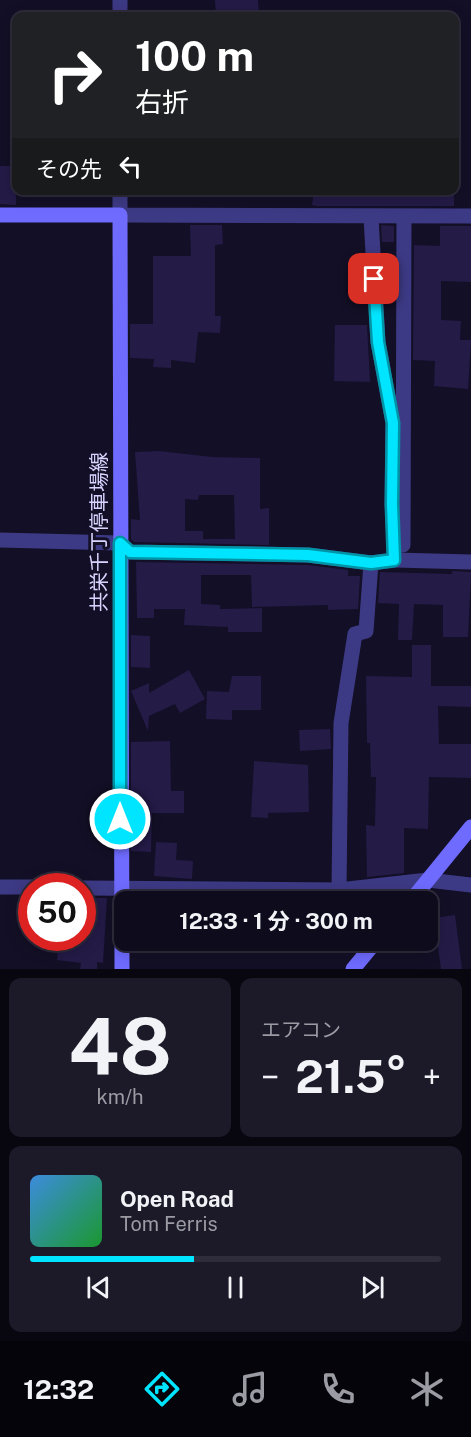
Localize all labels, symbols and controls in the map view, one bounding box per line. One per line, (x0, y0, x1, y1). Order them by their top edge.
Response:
text: 100 m (135, 31, 254, 80)
icon: right (36, 36, 114, 114)
text: 右折 (135, 86, 189, 118)
icon: left (114, 150, 147, 183)
text: その先 (36, 156, 102, 182)
pin (348, 253, 399, 304)
icon: arrive (357, 262, 390, 295)
street label: 共栄千丁停車場線 (87, 452, 111, 612)
position arrow (88, 787, 152, 851)
speed limit sign: 50 (18, 873, 96, 951)
text: 12:33 · 1 分 · 300 m (179, 908, 373, 934)
text: 48 (68, 1000, 172, 1092)
text: エアコン (261, 1018, 341, 1042)
text: 21.5° (295, 1050, 407, 1103)
text: − (261, 1058, 279, 1096)
text: + (423, 1058, 441, 1096)
text: km/h (96, 1085, 144, 1109)
text: Open Road (120, 1186, 234, 1212)
text: Tom Ferris (120, 1212, 218, 1236)
icon: previous (82, 1271, 115, 1304)
icon: pause (219, 1271, 252, 1304)
icon: next (356, 1271, 389, 1304)
icon: directions (141, 1368, 183, 1410)
icon: music (229, 1368, 271, 1410)
icon: phone (317, 1368, 359, 1410)
icon: climate (406, 1368, 448, 1410)
text: 12:32 (23, 1373, 94, 1405)

